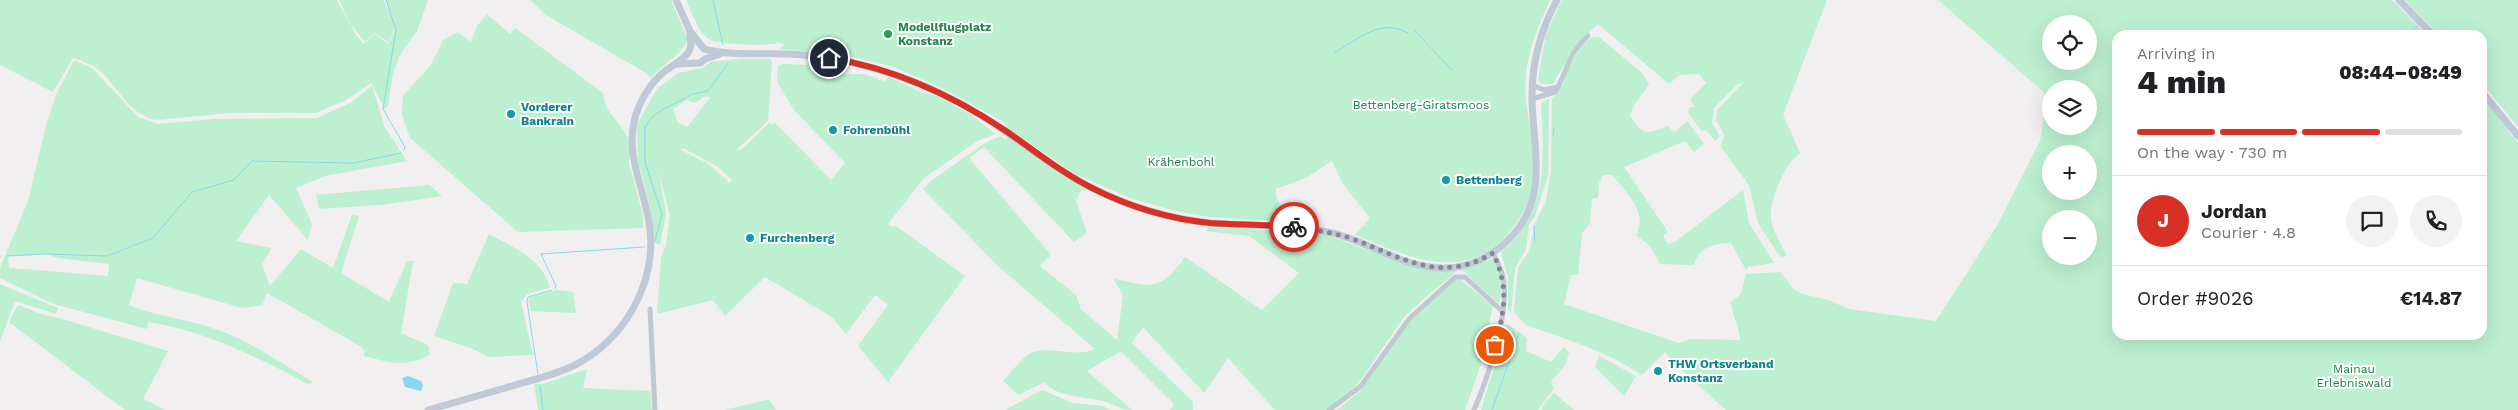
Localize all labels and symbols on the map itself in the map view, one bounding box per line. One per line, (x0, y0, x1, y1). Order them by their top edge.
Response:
place label: Modellflugplatz Konstanz (898, 20, 991, 48)
marker: Modellflugplatz Konstanz (882, 28, 894, 40)
pin (808, 37, 850, 79)
park label: Bettenberg-Giratsmoos (1353, 98, 1489, 112)
place label: Vorderer Bankrain (521, 100, 574, 128)
marker: Vorderer Bankrain (505, 108, 517, 120)
place label: Fohrenbühl (843, 123, 910, 137)
marker: Fohrenbühl (827, 124, 839, 136)
park label: Krähenbohl (1148, 155, 1215, 169)
place label: Bettenberg (1456, 173, 1522, 187)
marker: Bettenberg (1440, 174, 1452, 186)
courier (1269, 202, 1319, 252)
place label: Furchenberg (760, 231, 835, 245)
marker: Furchenberg (744, 232, 756, 244)
pin (1474, 324, 1516, 366)
place label: THW Ortsverband Konstanz (1668, 357, 1773, 385)
park label: Mainau Erlebniswald (2316, 362, 2392, 390)
marker: THW Ortsverband Konstanz (1652, 365, 1664, 377)

